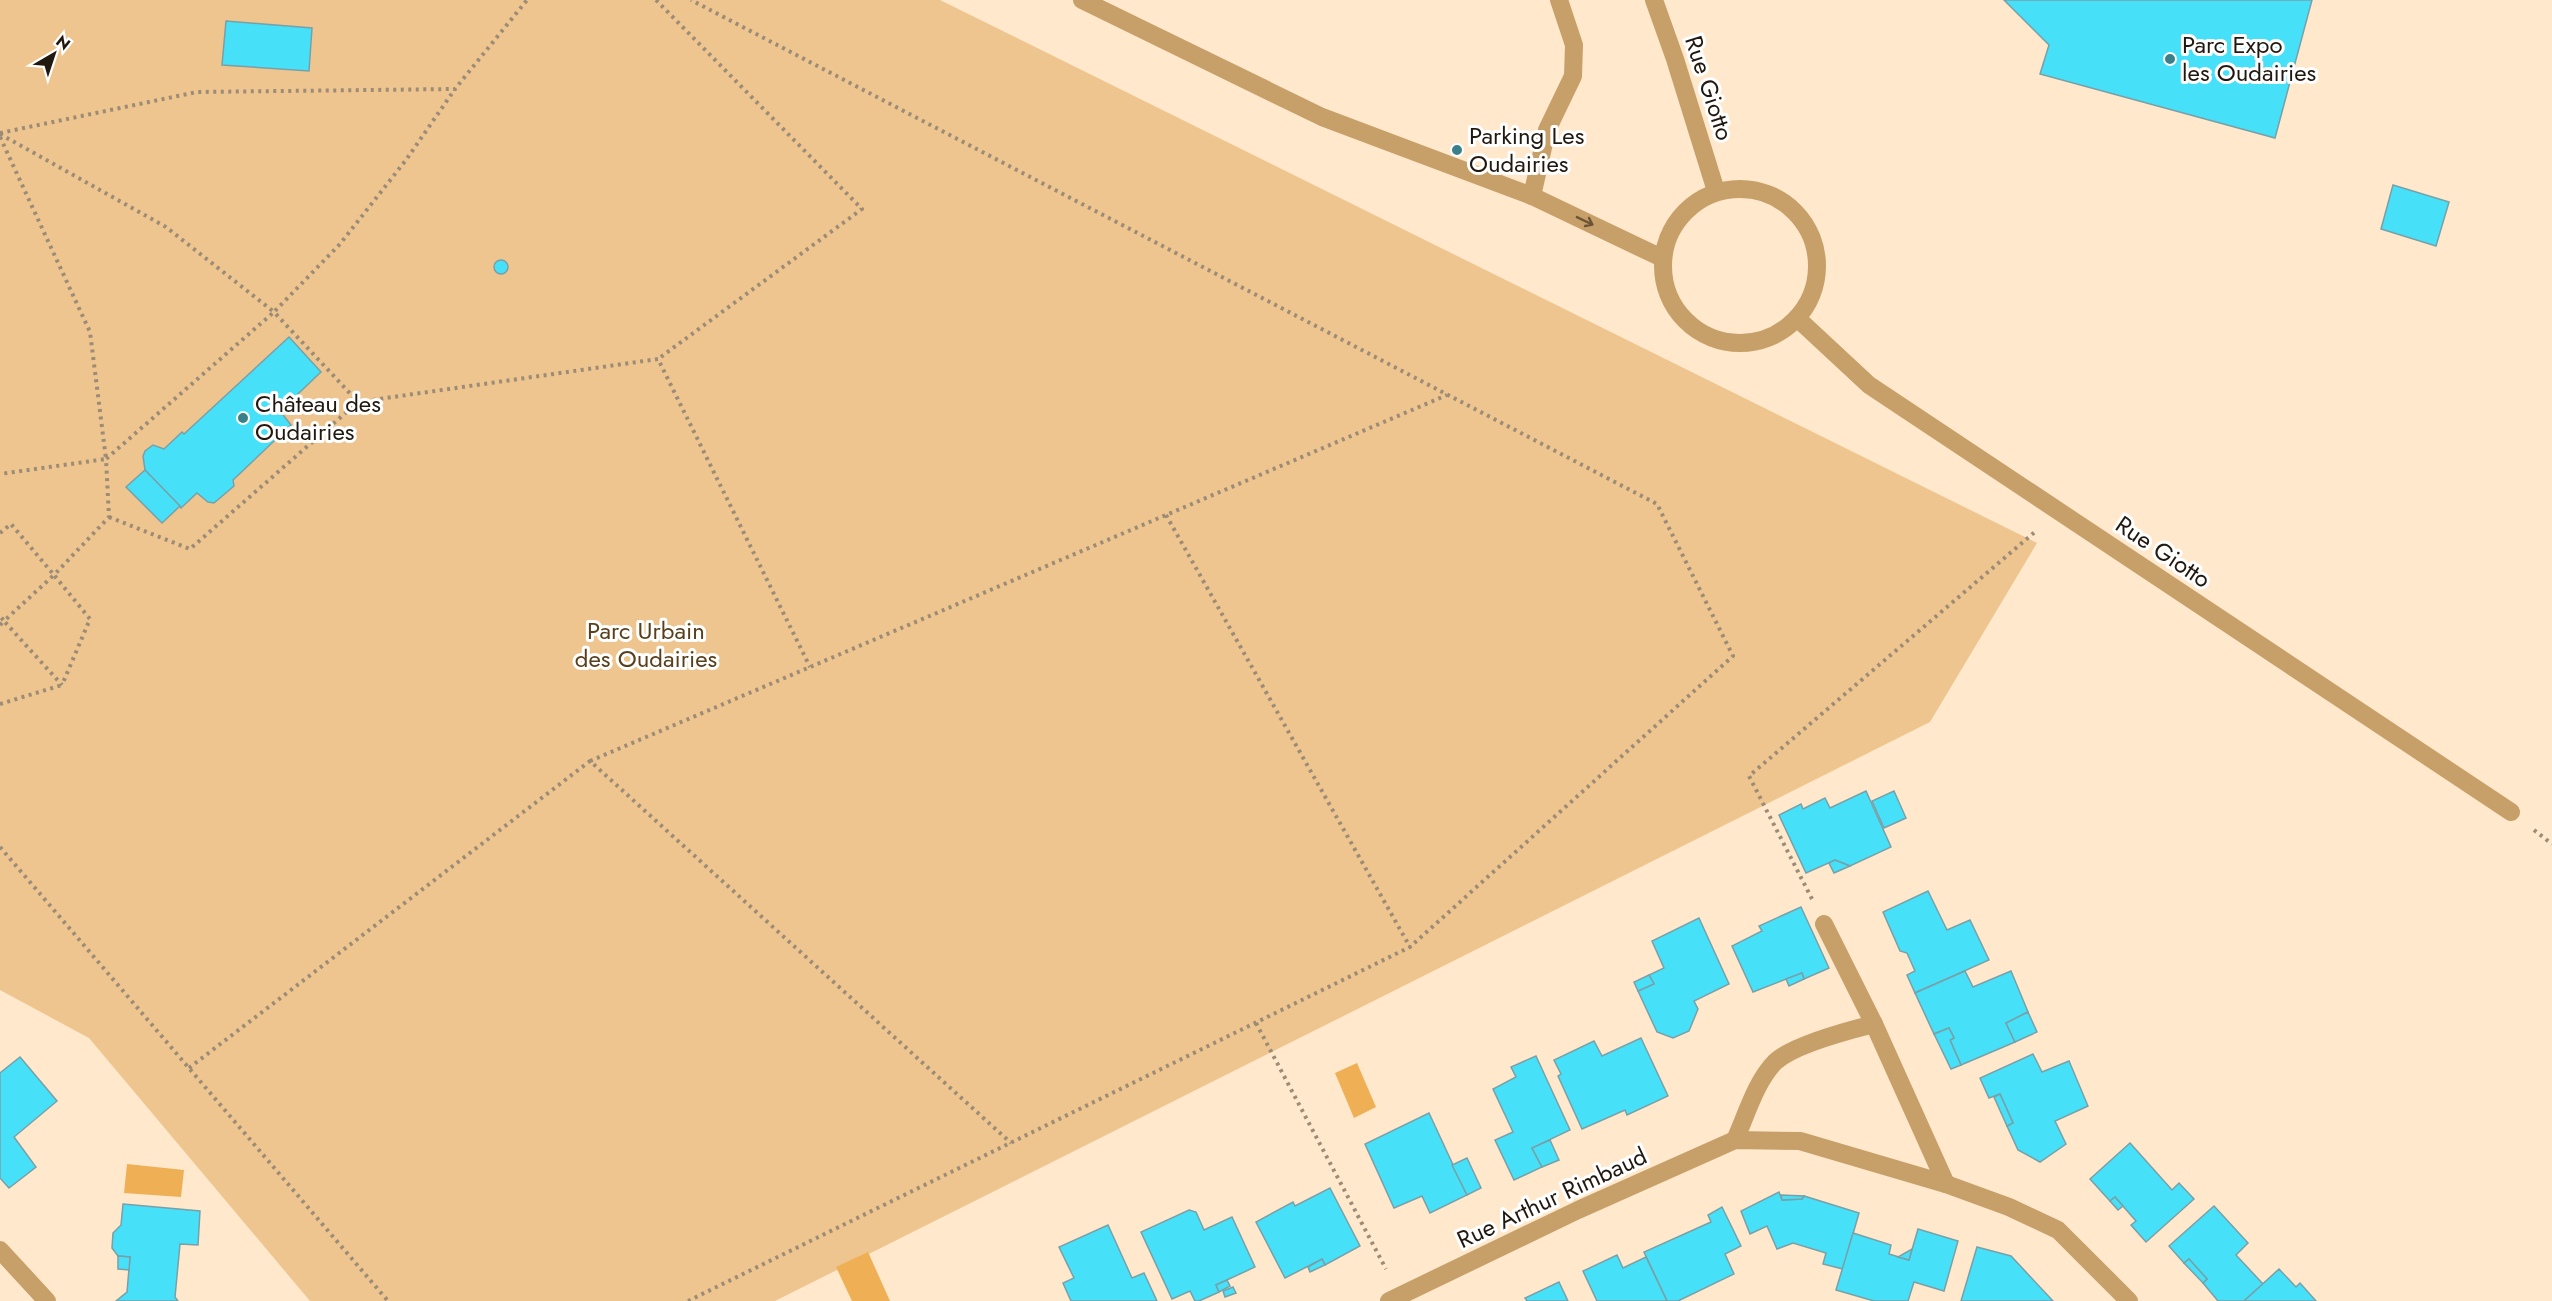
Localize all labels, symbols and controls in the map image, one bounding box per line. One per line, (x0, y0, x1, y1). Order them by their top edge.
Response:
north arrow (24, 24, 84, 84)
place label: Parc Expo les Oudairies (2182, 27, 2316, 90)
text: N (51, 30, 75, 56)
street label: Rue Giotto (1676, 31, 1743, 145)
marker: Parc Expo les Oudairies (2163, 52, 2177, 66)
place label: Parking Les Oudairies (1469, 118, 1584, 181)
marker: Parking Les Oudairies (1450, 143, 1464, 157)
one-way arrow (1576, 216, 1594, 228)
place label: Château des Oudairies (255, 386, 381, 449)
marker: Château des Oudairies (236, 411, 250, 425)
street label: Rue Giotto (2109, 507, 2218, 596)
park label: Parc Urbain des Oudairies (575, 613, 717, 676)
street label: Rue Arthur Rimbaud (1451, 1138, 1653, 1257)

